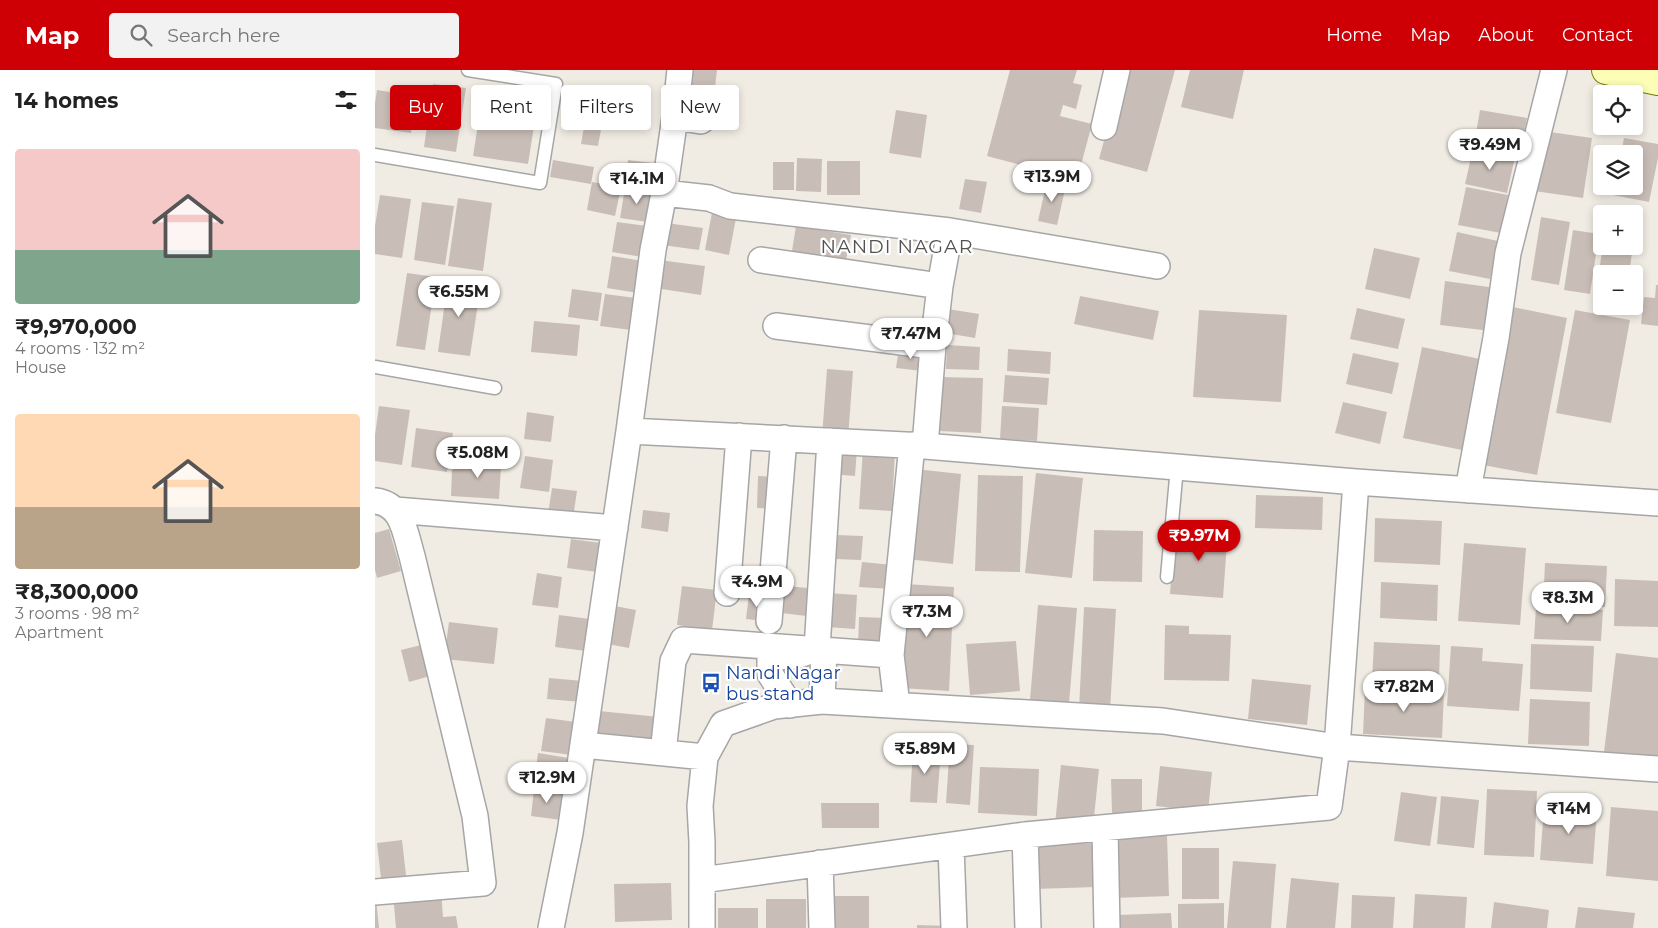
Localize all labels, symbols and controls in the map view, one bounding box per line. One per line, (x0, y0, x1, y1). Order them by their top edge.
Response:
search box (109, 13, 459, 58)
text: Map (25, 21, 79, 50)
icon: search (127, 21, 155, 49)
text: Search here (167, 24, 280, 47)
text: Home (1326, 24, 1382, 46)
text: Map (1410, 24, 1450, 46)
text: About (1478, 24, 1534, 46)
text: Contact (1562, 24, 1633, 46)
chip: Buy (390, 85, 461, 130)
chip: Rent (471, 85, 551, 130)
chip: Filters (561, 85, 651, 130)
chip: New (661, 85, 739, 130)
map controls (1593, 85, 1643, 315)
button: locate (1593, 85, 1643, 135)
icon: filters (332, 86, 360, 114)
text: 14 homes (15, 88, 119, 113)
pin: ₹9.49M (1449, 128, 1531, 171)
text: ₹9.49M (1459, 135, 1521, 154)
button: layers (1593, 145, 1643, 195)
pin: ₹13.9M (1011, 160, 1093, 203)
pin: ₹14.1M (596, 162, 678, 205)
text: ₹13.9M (1023, 167, 1081, 186)
text: ₹14.1M (610, 169, 664, 188)
icon: home (143, 181, 233, 271)
button: + (1593, 205, 1643, 255)
district label: NANDI NAGAR (821, 235, 973, 258)
button: − (1593, 265, 1643, 315)
pin: ₹6.55M (418, 276, 500, 318)
text: ₹6.55M (429, 282, 489, 301)
text: ₹9,970,000 (15, 314, 137, 339)
pin: ₹7.47M (870, 318, 952, 360)
text: ₹7.47M (881, 324, 941, 343)
text: 4 rooms · 132 m² (15, 339, 145, 358)
text: House (15, 358, 66, 377)
pin: ₹5.08M (437, 436, 519, 479)
text: ₹5.08M (447, 443, 509, 462)
icon: home (143, 446, 233, 536)
pin: ₹9.97M (1158, 520, 1240, 562)
text: ₹9.97M (1168, 526, 1230, 545)
pin: ₹4.9M (722, 566, 792, 608)
text: ₹4.9M (731, 572, 783, 591)
text: ₹8,300,000 (15, 579, 139, 604)
pin: ₹8.3M (1533, 582, 1603, 624)
text: ₹8.3M (1542, 588, 1594, 607)
pin: ₹7.3M (892, 596, 962, 638)
text: ₹7.3M (902, 602, 952, 621)
text: 3 rooms · 98 m² (15, 604, 140, 623)
text: Apartment (15, 623, 104, 642)
place label: Nandi Nagar bus stand (726, 662, 841, 705)
pin: ₹7.82M (1363, 670, 1445, 713)
bus stop icon: Nandi Nagar bus stand (700, 672, 722, 694)
text: ₹7.82M (1374, 677, 1434, 696)
pin: ₹5.89M (884, 732, 966, 775)
text: ₹5.89M (894, 739, 956, 758)
pin: ₹12.9M (506, 762, 588, 804)
text: ₹12.9M (518, 768, 576, 787)
pin: ₹14M (1539, 792, 1599, 835)
text: ₹14M (1547, 799, 1591, 818)

